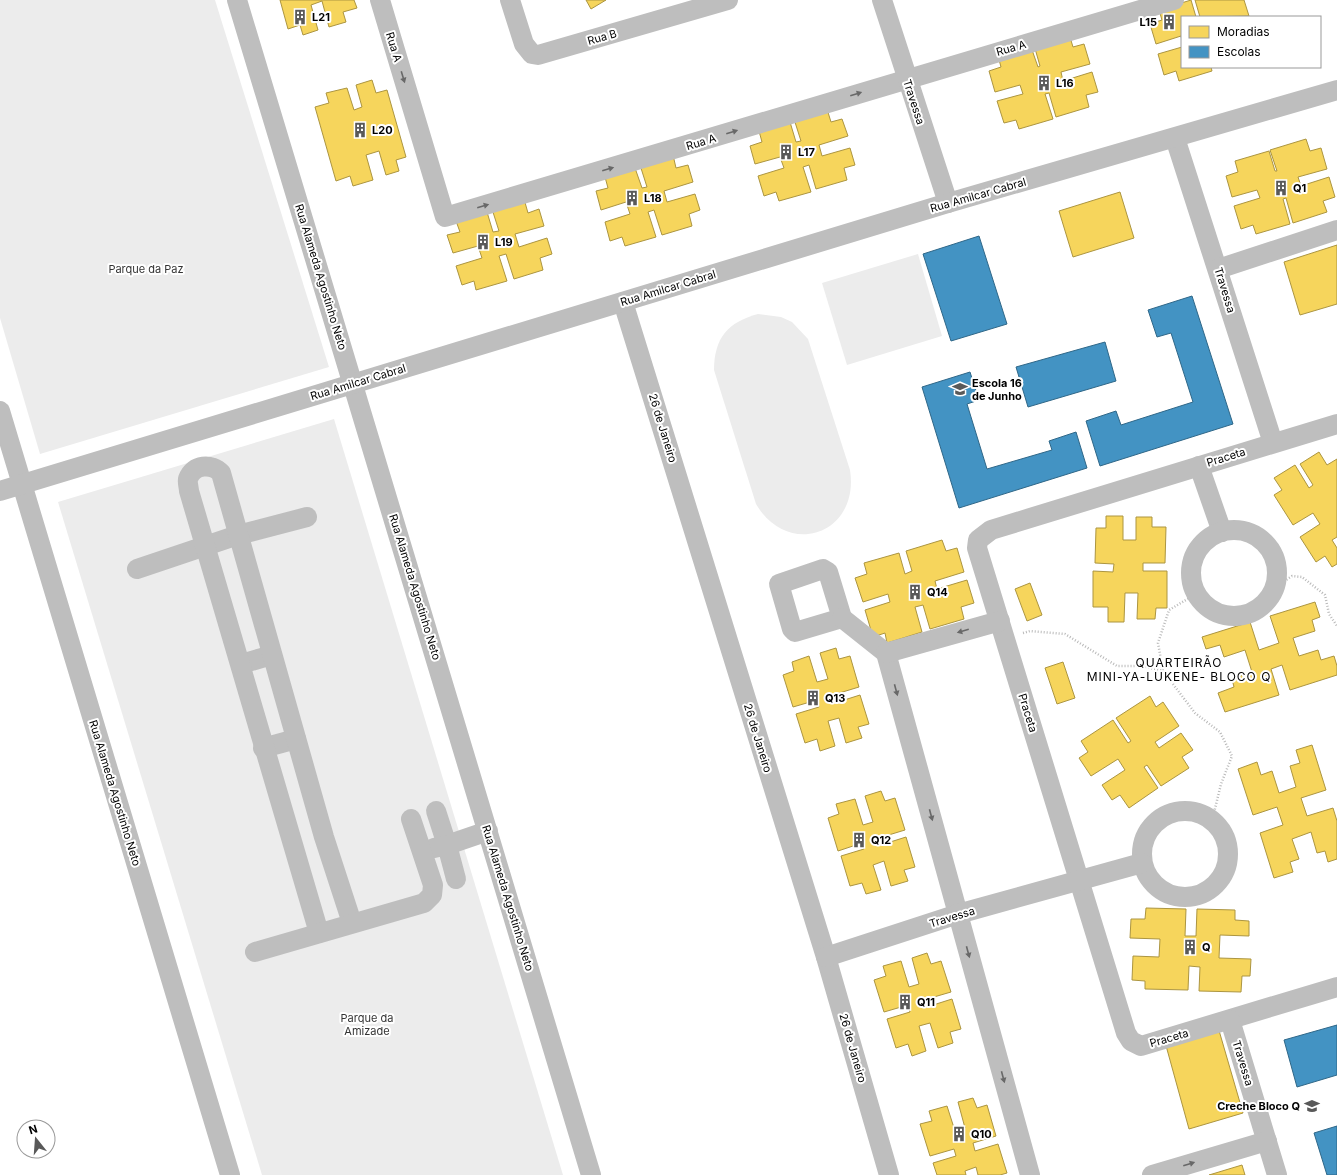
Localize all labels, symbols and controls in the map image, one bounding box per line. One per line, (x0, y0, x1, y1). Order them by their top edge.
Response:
building icon: L21 (291, 8, 309, 26)
place label: L21 (312, 10, 330, 24)
building icon: L15 (1160, 13, 1178, 31)
place label: L15 (1140, 15, 1157, 29)
legend (1181, 16, 1321, 68)
text: Moradias (1217, 24, 1270, 39)
street label: Rua B (586, 26, 618, 48)
street label: Rua A (383, 30, 405, 64)
street label: Rua A (994, 37, 1028, 59)
text: Escolas (1217, 44, 1261, 59)
one-way arrow (400, 72, 406, 84)
building icon: L16 (1035, 74, 1053, 92)
place label: L16 (1056, 76, 1074, 90)
street label: Travessa (900, 78, 928, 126)
one-way arrow (851, 91, 863, 97)
building icon: L20 (351, 121, 369, 139)
place label: L20 (372, 123, 393, 137)
one-way arrow (727, 129, 739, 135)
street label: Rua A (684, 131, 718, 153)
building icon: L17 (777, 143, 795, 161)
place label: L17 (798, 145, 815, 159)
one-way arrow (602, 166, 614, 172)
street label: Rua Amilcar Cabral (928, 175, 1028, 215)
building icon: Q1 (1272, 179, 1290, 197)
place label: Q1 (1293, 181, 1307, 195)
building icon: L18 (623, 189, 641, 207)
place label: L18 (644, 191, 662, 205)
street label: Rua Alameda Agostinho Neto (292, 202, 350, 352)
one-way arrow (477, 203, 489, 209)
building icon: L19 (474, 233, 492, 251)
place label: L19 (495, 235, 513, 249)
park label: Parque da Paz (108, 262, 184, 276)
street label: Travessa (1211, 266, 1239, 314)
street label: Rua Amilcar Cabral (619, 267, 717, 309)
street label: Rua Amilcar Cabral (309, 361, 407, 403)
place label: Escola 16 de Junho (972, 376, 1022, 403)
school or university icon: Escola 16 de Junho (951, 380, 969, 398)
street label: 26 de Janeiro (646, 392, 680, 465)
street label: Praceta (1205, 444, 1247, 470)
street label: Rua Alameda Agostinho Neto (386, 512, 444, 662)
building icon: Q14 (906, 583, 924, 601)
place label: Q14 (927, 585, 948, 599)
one-way arrow (956, 628, 968, 634)
district label: QUARTEIRÃO MINI-YA-LUKENE- BLOCO Q (1087, 655, 1271, 684)
one-way arrow (893, 684, 899, 696)
building icon: Q13 (804, 689, 822, 707)
place label: Q13 (825, 691, 845, 705)
street label: Praceta (1015, 692, 1041, 734)
street label: 26 de Janeiro (741, 702, 775, 775)
street label: Rua Alameda Agostinho Neto (86, 718, 144, 868)
one-way arrow (928, 810, 934, 822)
street label: Rua Alameda Agostinho Neto (479, 823, 537, 973)
building icon: Q12 (850, 831, 868, 849)
place label: Q12 (871, 833, 891, 847)
street label: Travessa (928, 903, 976, 931)
building icon: Q (1181, 938, 1199, 956)
place label: Q (1202, 940, 1211, 954)
one-way arrow (965, 946, 971, 958)
building icon: Q11 (896, 993, 914, 1011)
place label: Q11 (917, 995, 935, 1009)
park label: Parque da Amizade (341, 1011, 393, 1038)
street label: 26 de Janeiro (836, 1012, 870, 1085)
street label: Praceta (1148, 1026, 1190, 1050)
street label: Travessa (1229, 1039, 1257, 1087)
one-way arrow (1000, 1071, 1006, 1083)
school or university icon: Creche Bloco Q (1303, 1097, 1321, 1115)
place label: Creche Bloco Q (1217, 1099, 1300, 1113)
north arrow (16, 1119, 56, 1159)
text: N (27, 1122, 39, 1137)
building icon: Q10 (950, 1125, 968, 1143)
place label: Q10 (971, 1127, 992, 1141)
one-way arrow (1184, 1161, 1196, 1167)

